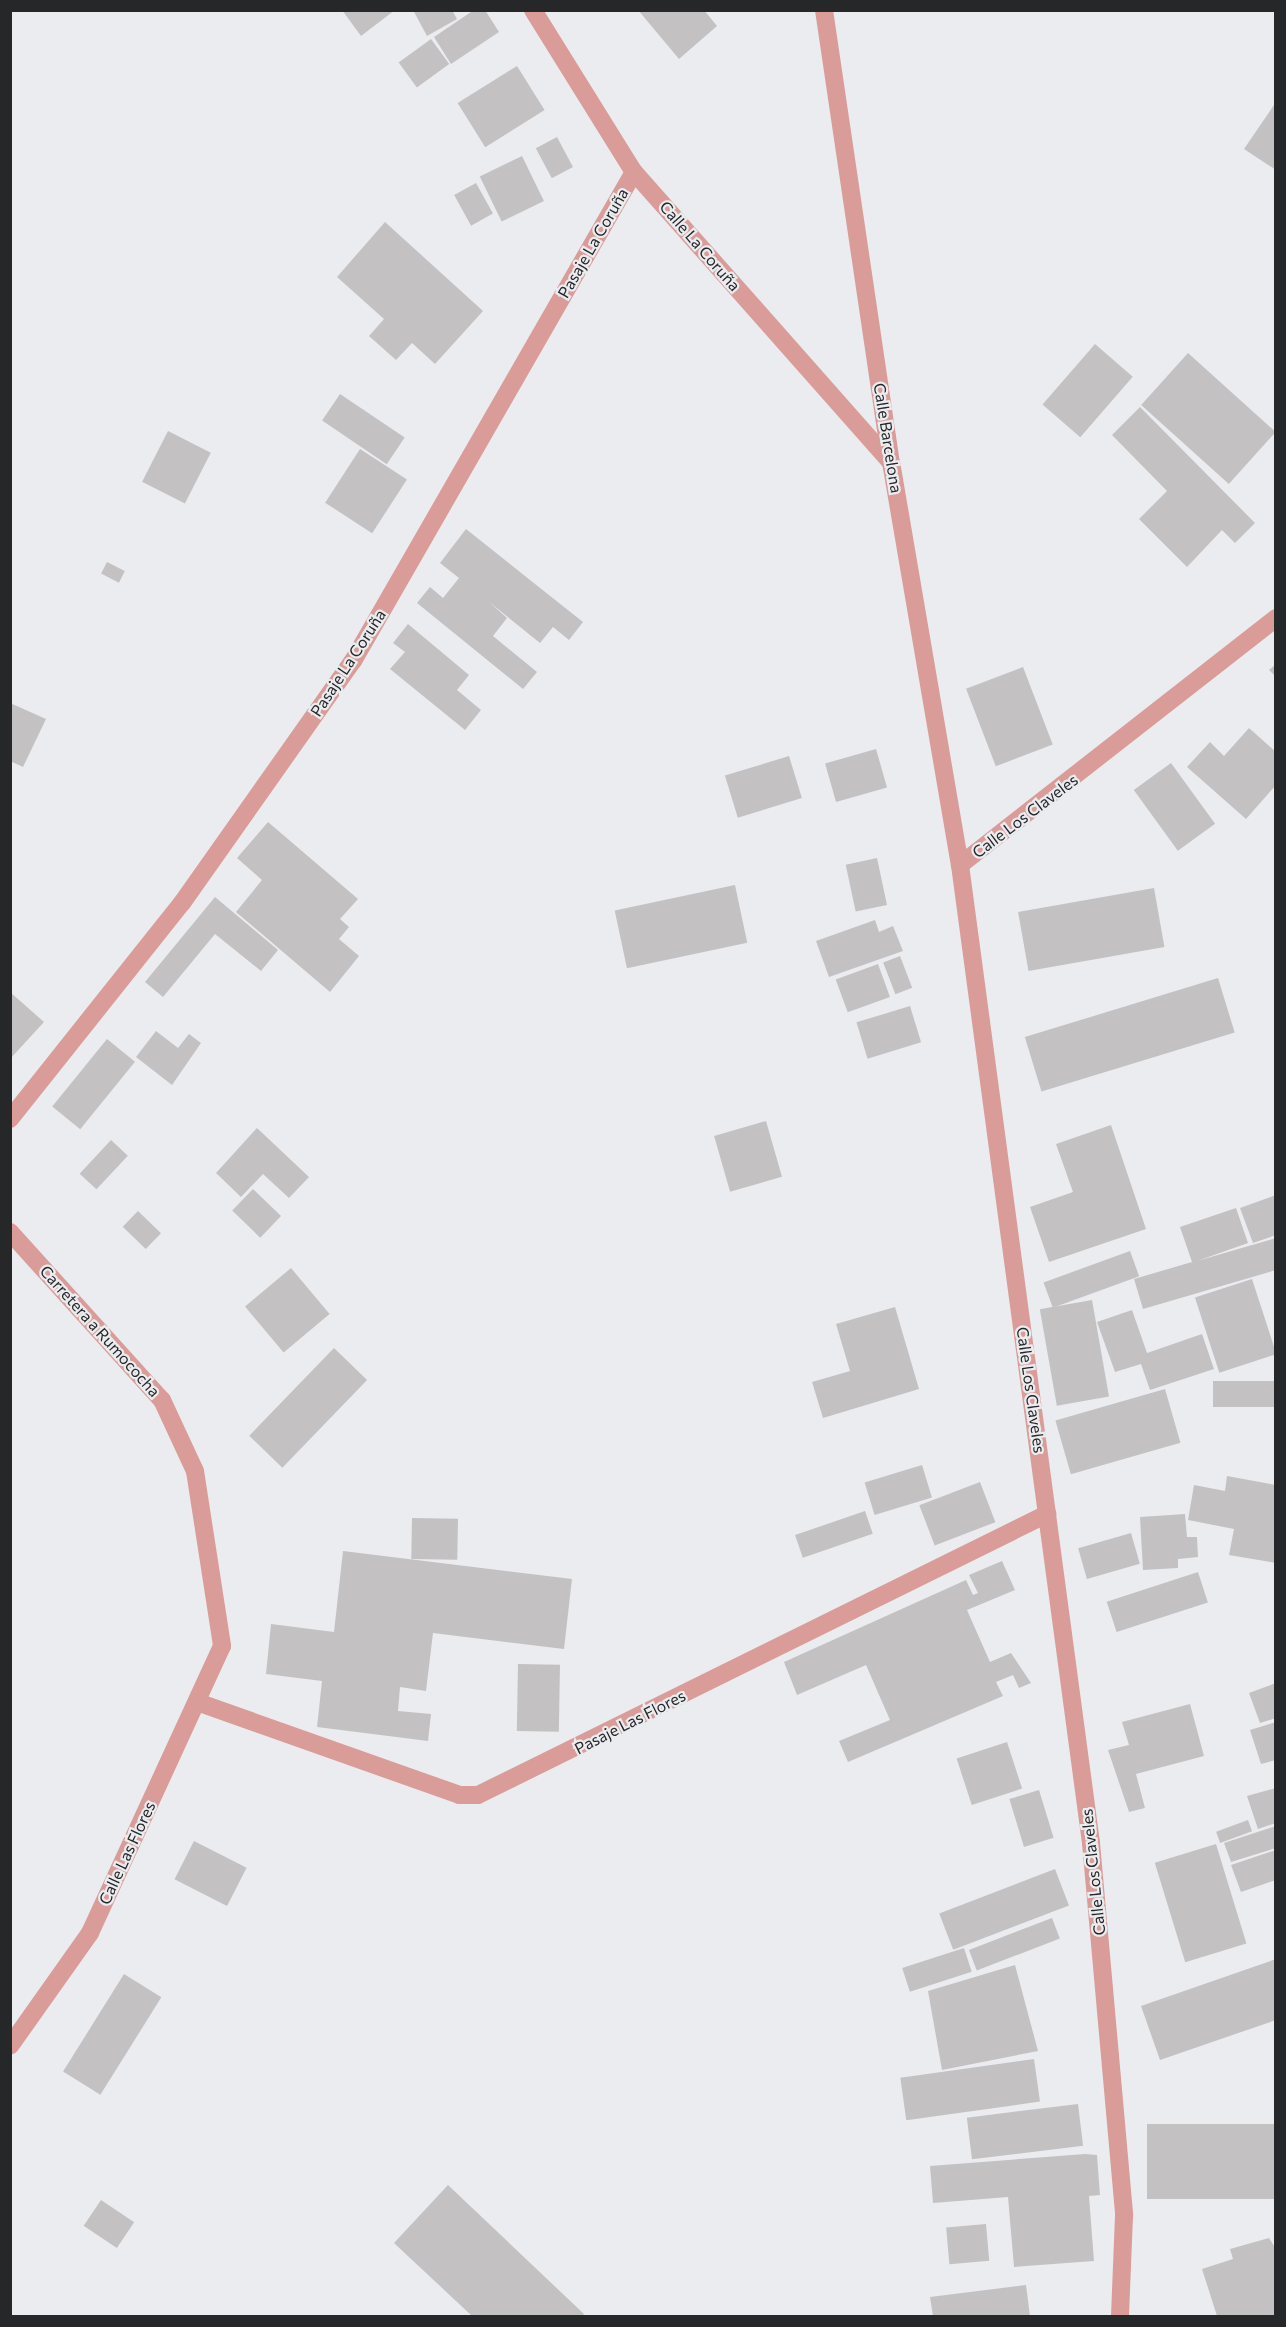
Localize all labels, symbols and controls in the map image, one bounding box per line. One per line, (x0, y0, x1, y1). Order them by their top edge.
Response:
street label: Pasaje La Coruña (554, 185, 632, 301)
street label: Calle La Coruña (656, 197, 744, 295)
street label: Calle Barcelona (870, 382, 906, 494)
street label: Pasaje La Coruña (306, 606, 390, 720)
street label: Calle Los Claveles (968, 770, 1082, 862)
street label: Carretera a Rumococha (36, 1261, 164, 1401)
street label: Calle Los Claveles (1013, 1326, 1049, 1454)
street label: Pasaje Las Flores (571, 1686, 689, 1758)
street label: Calle Las Flores (95, 1798, 159, 1908)
street label: Calle Los Claveles (1077, 1808, 1109, 1936)

